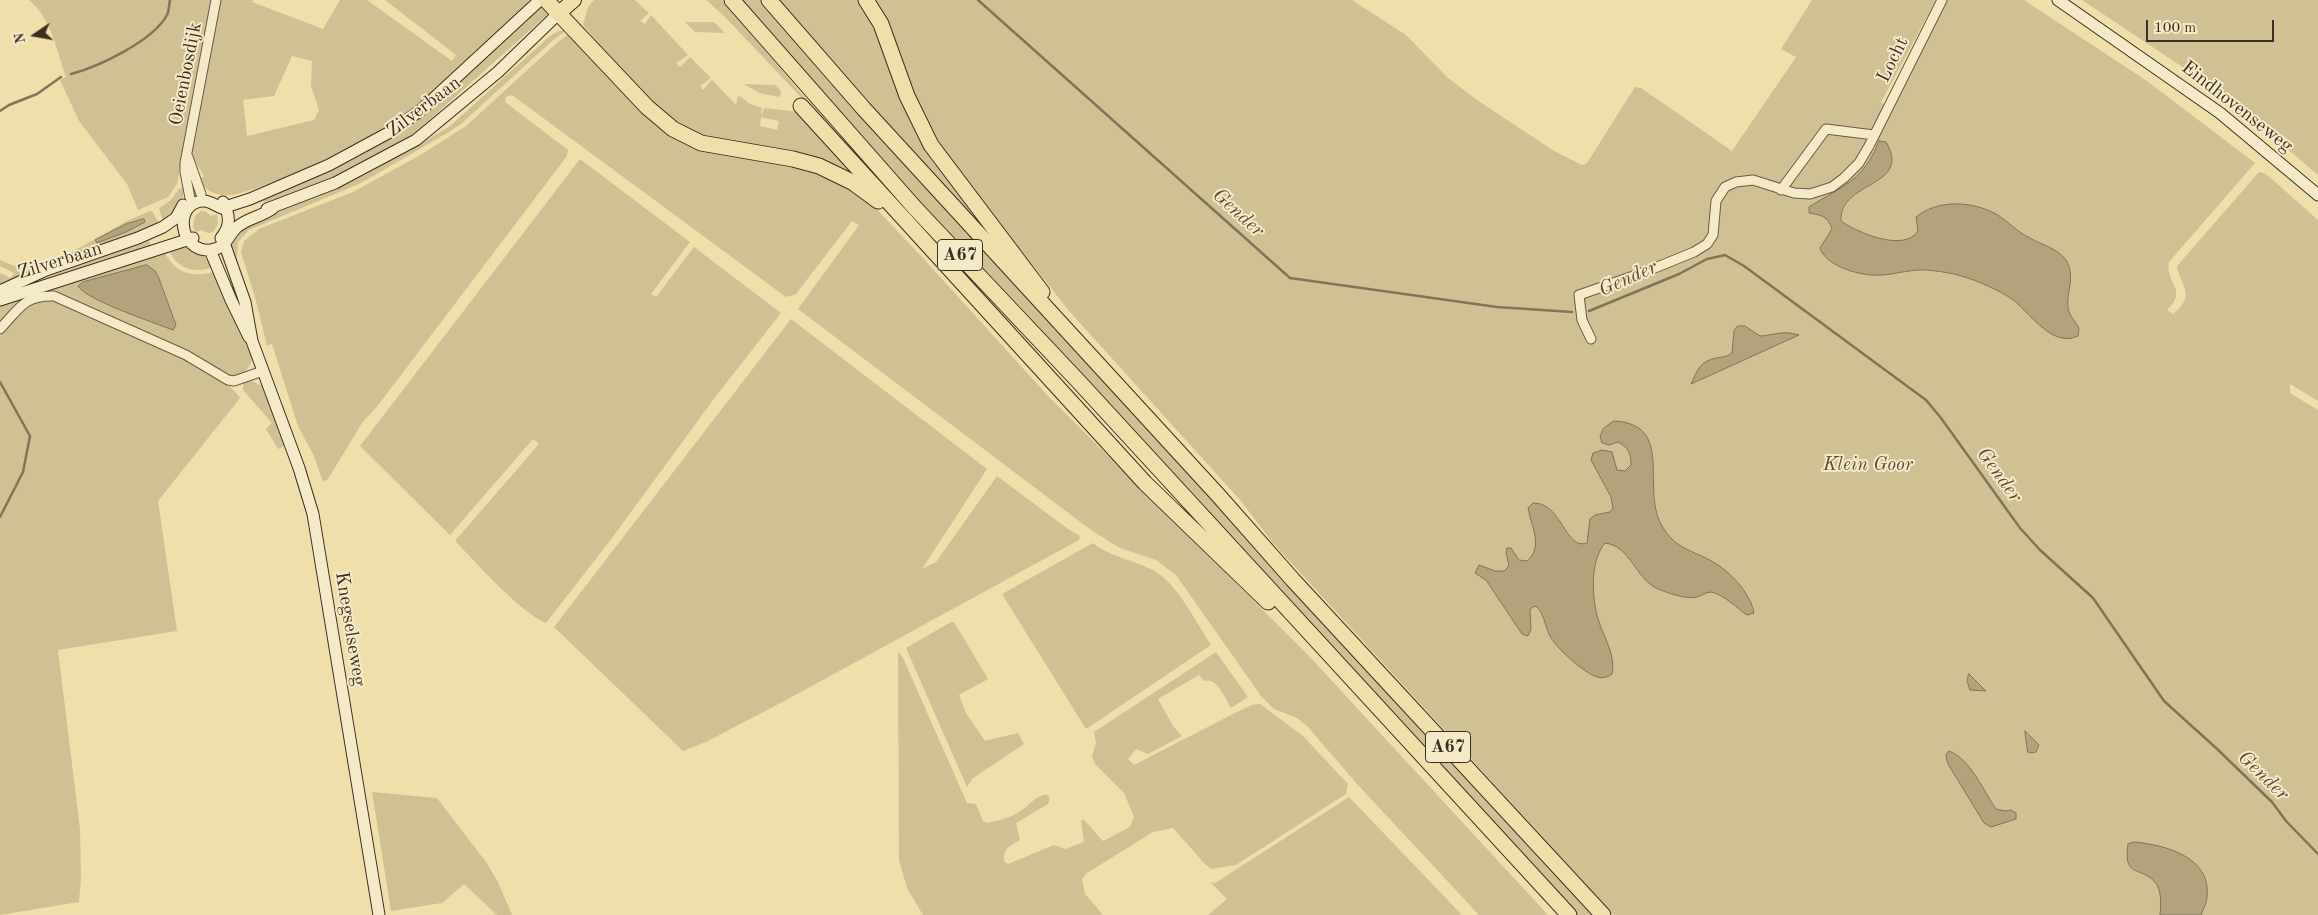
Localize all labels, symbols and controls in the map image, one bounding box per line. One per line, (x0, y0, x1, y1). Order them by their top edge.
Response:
north arrow (10, 10, 60, 60)
scale bar (2148, 10, 2276, 42)
street label: Oeienbosdijk (165, 20, 207, 128)
text: 100 m (2154, 21, 2196, 36)
text: N (12, 31, 28, 45)
street label: Locht (1872, 34, 1914, 86)
street label: Eindhovenseweg (2177, 56, 2297, 158)
street label: Zilverbaan (382, 72, 466, 142)
water label: Gender (1207, 183, 1269, 243)
street label: Zilverbaan (15, 237, 105, 285)
road number: A67 (938, 240, 982, 270)
water label: Gender (1595, 255, 1661, 303)
water label: Gender (1971, 443, 2027, 507)
park label: Klein Goor (1823, 454, 1913, 476)
street label: Knegselseweg (330, 570, 370, 688)
road number: A67 (1426, 732, 1470, 762)
water label: Gender (2232, 746, 2294, 806)

